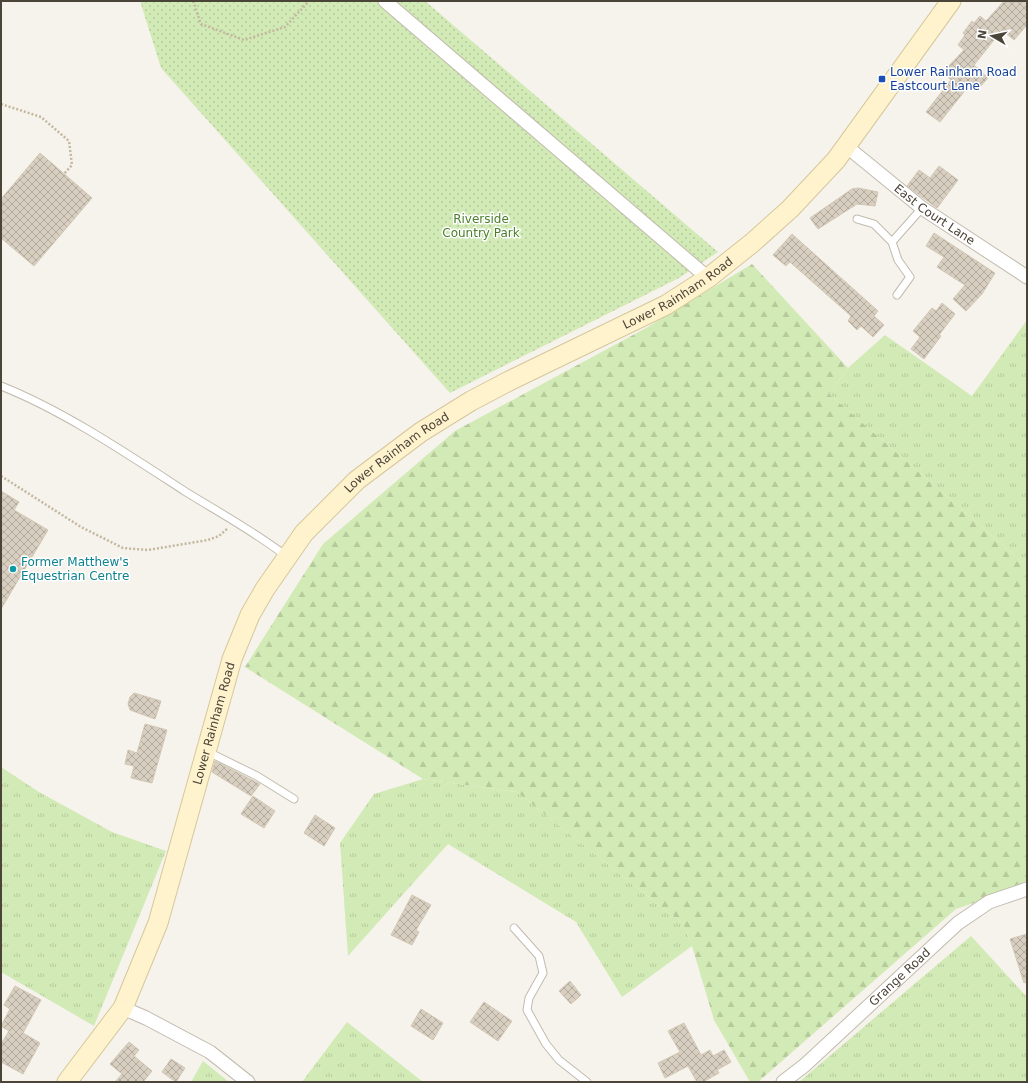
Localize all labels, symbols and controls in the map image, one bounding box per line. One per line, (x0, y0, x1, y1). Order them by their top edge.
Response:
north arrow (972, 16, 1012, 56)
text: N (975, 29, 990, 40)
place label: Lower Rainham Road Eastcourt Lane (890, 65, 1017, 93)
marker: Lower Rainham Road Eastcourt Lane (877, 74, 887, 84)
street label: East Court Lane (891, 181, 977, 248)
park label: Riverside Country Park (442, 212, 520, 240)
street label: Lower Rainham Road (620, 254, 736, 332)
street label: Lower Rainham Road (341, 409, 452, 496)
place label: Former Matthew's Equestrian Centre (21, 555, 129, 583)
marker: Former Matthew's Equestrian Centre (8, 564, 18, 574)
street label: Lower Rainham Road (190, 660, 238, 786)
street label: Grange Road (866, 945, 933, 1009)

